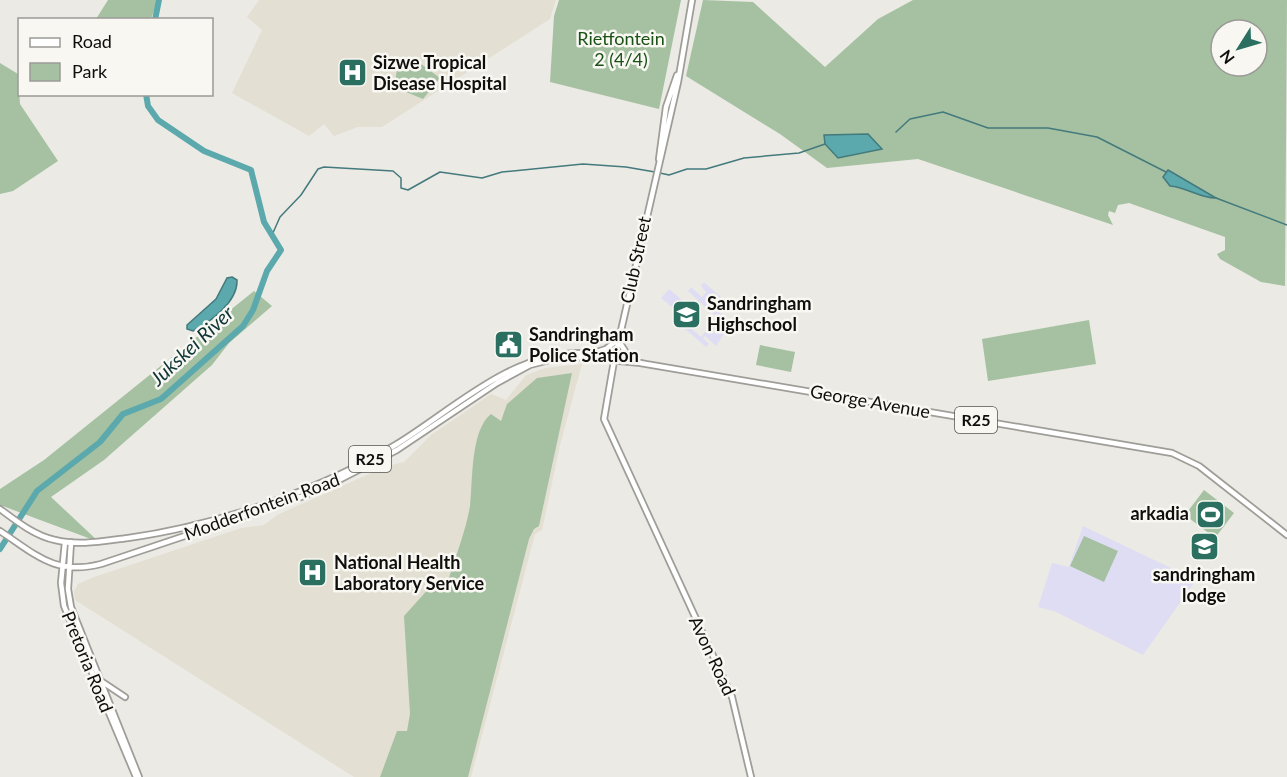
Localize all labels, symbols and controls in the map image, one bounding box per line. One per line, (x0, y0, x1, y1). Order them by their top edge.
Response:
legend (18, 18, 213, 96)
north arrow (1209, 18, 1269, 78)
park label: Rietfontein 2 (4/4) (577, 27, 665, 70)
text: Road (72, 30, 112, 52)
text: N (1215, 47, 1238, 68)
place label: Sizwe Tropical Disease Hospital (373, 51, 507, 94)
hospital icon: Sizwe Tropical Disease Hospital (336, 57, 368, 89)
text: Park (72, 60, 108, 82)
street label: Club Street (615, 214, 655, 305)
place label: Sandringham Highschool (707, 292, 812, 335)
school or university icon: Sandringham Highschool (670, 298, 702, 330)
water label: Jukskei River (144, 300, 239, 391)
place label: Sandringham Police Station (529, 323, 639, 366)
public building icon: Sandringham Police Station (492, 329, 524, 361)
street label: George Avenue (808, 380, 932, 422)
road number: R25 (955, 407, 997, 433)
road number: R25 (349, 446, 391, 472)
street label: Modderfontein Road (181, 468, 342, 544)
sports icon: arkadia (1194, 498, 1226, 530)
place label: arkadia (1130, 502, 1189, 524)
school or university icon: sandringham lodge (1188, 530, 1220, 562)
place label: National Health Laboratory Service (334, 551, 485, 594)
hospital icon: National Health Laboratory Service (297, 557, 329, 589)
place label: sandringham lodge (1153, 563, 1255, 606)
street label: Pretoria Road (58, 608, 118, 715)
street label: Avon Road (685, 612, 741, 699)

